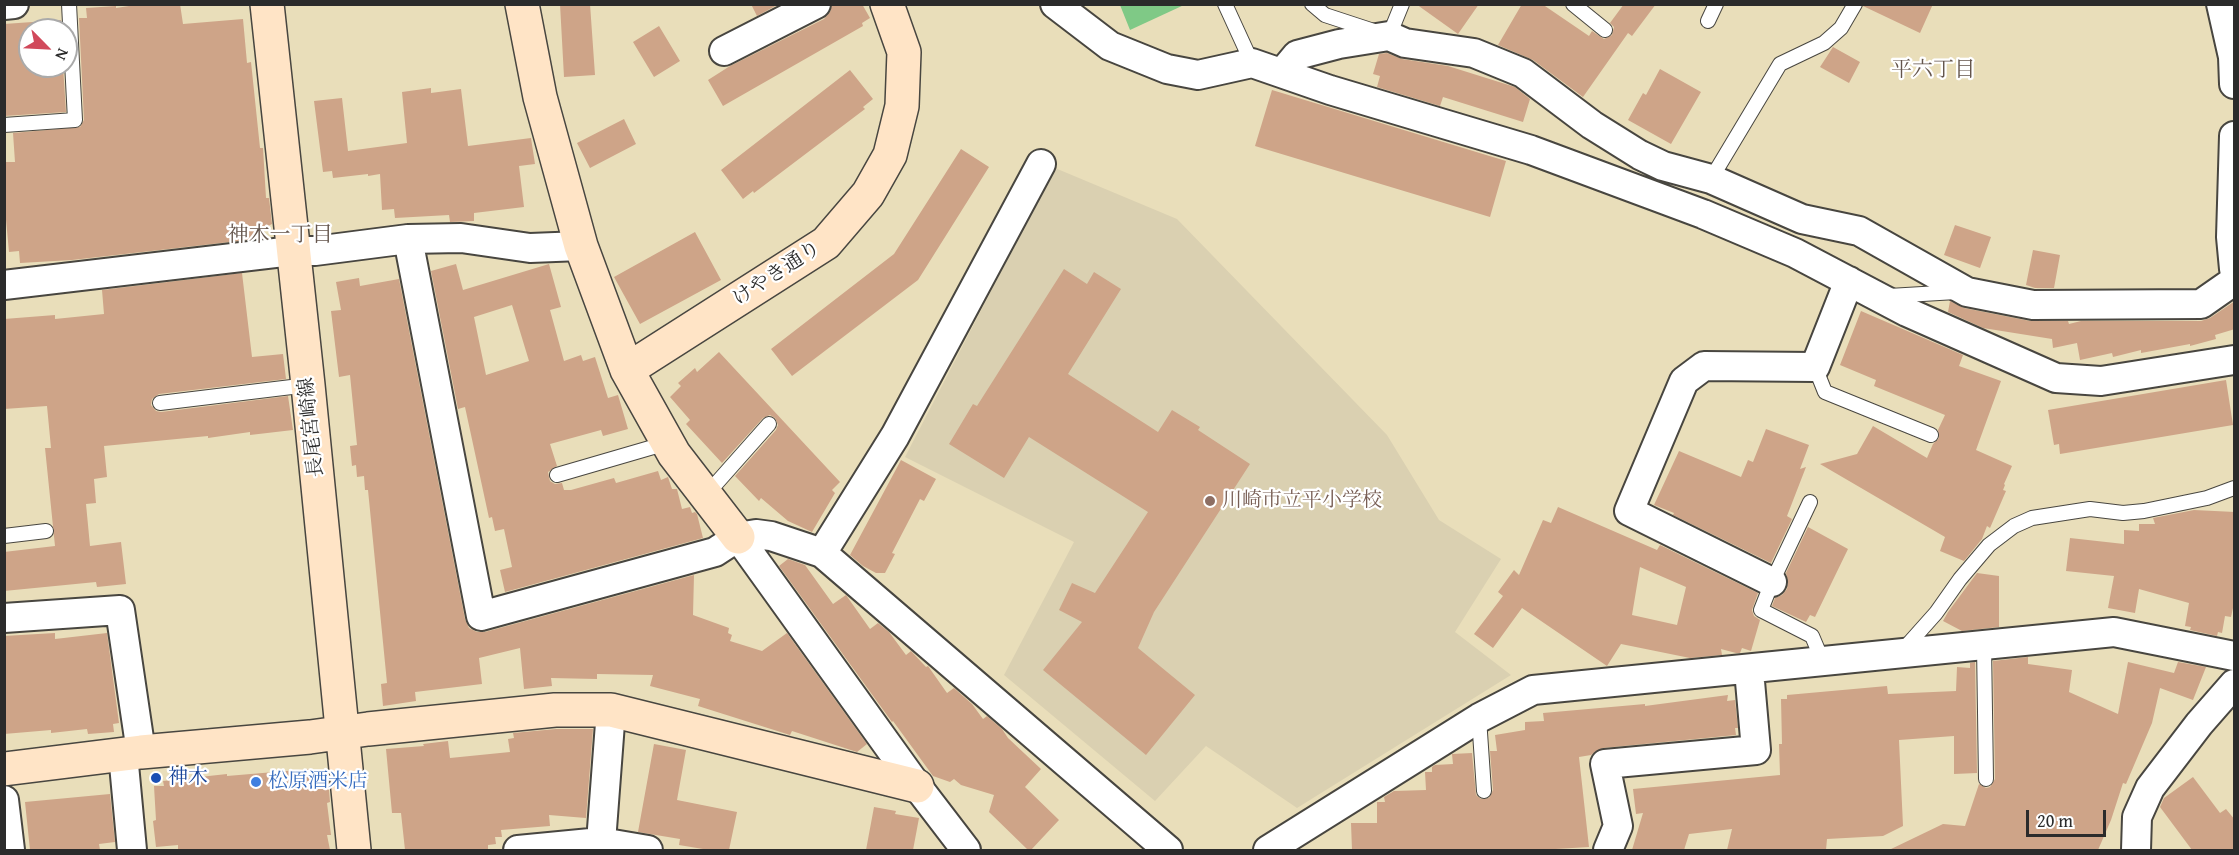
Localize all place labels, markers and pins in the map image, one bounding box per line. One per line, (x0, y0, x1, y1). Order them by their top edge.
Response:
place label: 川崎市立平小学校 (1222, 489, 1382, 513)
marker: 川崎市立平小学校 (1203, 494, 1217, 508)
place label: 神木 (168, 766, 208, 790)
place label: 松原酒米店 (268, 770, 368, 794)
marker: 神木 (149, 771, 163, 785)
marker: 松原酒米店 (249, 775, 263, 789)

